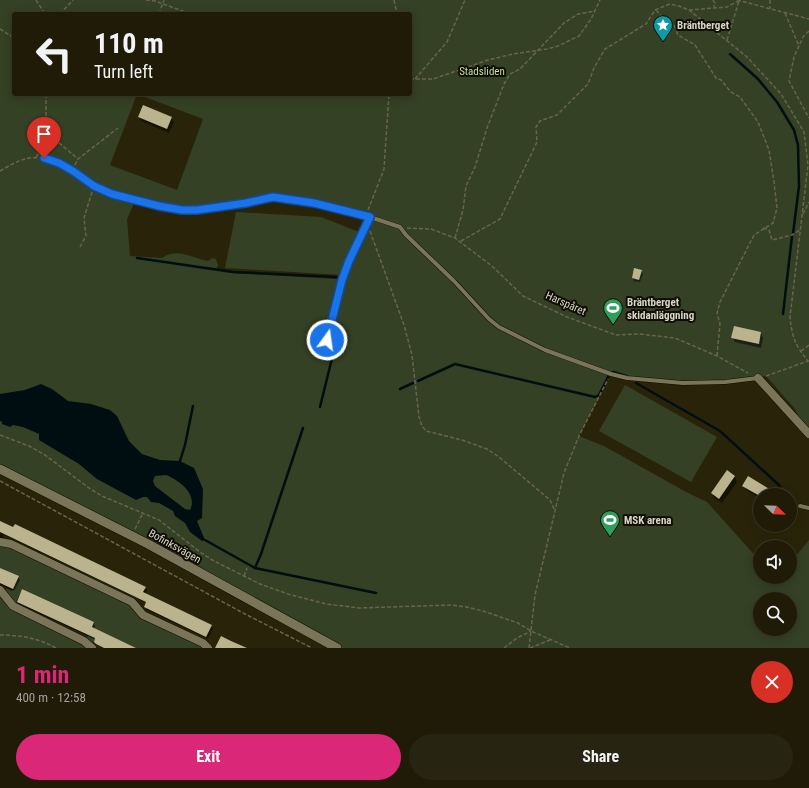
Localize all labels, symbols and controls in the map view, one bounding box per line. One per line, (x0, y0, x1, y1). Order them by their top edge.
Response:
place icon: Bräntberget (652, 14, 674, 42)
place label: Bräntberget (677, 19, 730, 32)
text: 110 m (94, 27, 164, 60)
icon: left (28, 28, 80, 80)
text: Turn left (94, 61, 153, 82)
park label: Stadsliden (459, 65, 505, 78)
pin (27, 117, 61, 158)
icon: arrive (33, 123, 55, 145)
street label: Harspåret (544, 289, 588, 318)
place label: Bräntberget skidanläggning (627, 296, 694, 322)
sports icon: Bräntberget skidanläggning (602, 297, 624, 325)
position arrow (306, 319, 348, 361)
north arrow (753, 488, 797, 532)
map controls (753, 488, 797, 636)
sports icon: MSK arena (599, 509, 621, 537)
place label: MSK arena (624, 514, 671, 527)
street label: Bofinksvägen (146, 527, 203, 566)
button: sound (753, 540, 797, 584)
button: search (753, 592, 797, 636)
text: 1 min (16, 661, 69, 689)
button: close (751, 661, 793, 703)
text: 400 m · 12:58 (16, 690, 86, 705)
button: Exit (16, 734, 401, 780)
button: Share (409, 734, 793, 780)

